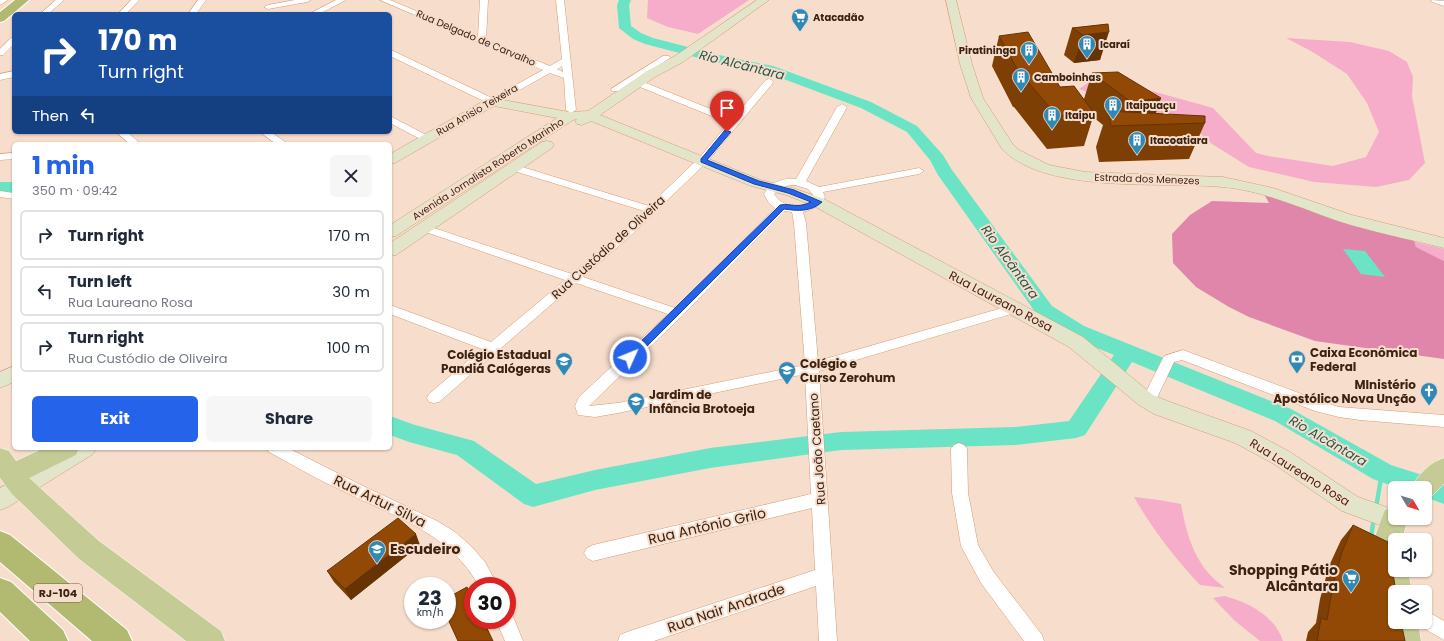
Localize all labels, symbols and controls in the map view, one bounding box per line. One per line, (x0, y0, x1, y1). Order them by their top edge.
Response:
street label: Rua Delgado de Carvalho (414, 6, 538, 70)
supermarket icon: Atacadão (790, 7, 810, 32)
place label: Atacadão (813, 10, 865, 25)
text: 170 m (98, 21, 177, 60)
icon: right (32, 28, 84, 80)
building icon: Icaraí (1077, 34, 1097, 59)
place label: Icaraí (1100, 37, 1130, 52)
building icon: Piratininga (1019, 40, 1039, 65)
place label: Piratininga (959, 43, 1016, 58)
water label: Rio Alcântara (697, 45, 787, 85)
text: Turn right (98, 59, 184, 84)
building icon: Camboinhas (1011, 67, 1031, 92)
place label: Camboinhas (1034, 70, 1101, 85)
street label: Rua Anísio Teixeira (433, 80, 521, 140)
pin (710, 91, 744, 132)
building icon: Itaipuaçu (1103, 95, 1123, 120)
icon: arrive (716, 97, 738, 119)
place label: Itaipuaçu (1126, 98, 1176, 113)
icon: left (77, 104, 99, 126)
text: Then (32, 105, 69, 126)
building icon: Itaipu (1042, 105, 1062, 130)
place label: Itaipu (1065, 108, 1096, 123)
street label: Avenida Jornalista Roberto Marinho (409, 114, 567, 224)
building icon: Itacoatiara (1127, 130, 1147, 155)
place label: Itacoatiara (1150, 133, 1208, 148)
text: 1 min (32, 149, 95, 182)
button: close (330, 155, 372, 197)
street label: Estrada dos Menezes (1094, 170, 1200, 188)
text: 350 m · 09:42 (32, 181, 117, 200)
street label: Rua Custódio de Oliveira (548, 191, 668, 303)
water label: Rio Alcântara (977, 221, 1043, 303)
icon: right (34, 224, 56, 246)
text: Turn right (68, 225, 144, 246)
text: 170 m (328, 225, 370, 246)
street label: Rua Laureano Rosa (946, 266, 1056, 336)
text: Turn left (68, 271, 132, 292)
icon: left (34, 280, 56, 302)
text: 30 m (332, 281, 370, 302)
text: Rua Laureano Rosa (68, 293, 193, 312)
text: Turn right (68, 327, 144, 348)
icon: right (34, 336, 56, 358)
position arrow (609, 336, 651, 378)
text: 100 m (327, 337, 370, 358)
place label: Caixa Econômica Federal (1310, 344, 1417, 375)
place label: Colégio Estadual Pandiá Calógeras (441, 346, 551, 377)
text: Rua Custódio de Oliveira (68, 349, 228, 368)
bank icon: Caixa Econômica Federal (1287, 349, 1307, 374)
school or university icon: Colégio Estadual Pandiá Calógeras (554, 351, 574, 376)
place label: Colégio e Curso Zerohum (800, 355, 896, 386)
school or university icon: Colégio e Curso Zerohum (777, 360, 797, 385)
place label: MInistério Apostólico Nova Unção (1273, 376, 1416, 407)
church icon: MInistério Apostólico Nova Unção (1419, 381, 1439, 406)
place label: Jardim de Infância Brotoeja (649, 386, 755, 417)
school or university icon: Jardim de Infância Brotoeja (626, 391, 646, 416)
street label: Rua João Caetano (805, 392, 829, 505)
button: Exit (32, 396, 198, 442)
button: Share (206, 396, 372, 442)
water label: Rio Alcântara (1285, 411, 1371, 471)
street label: Rua Laureano Rosa (1247, 434, 1353, 510)
street label: Rua Artur Silva (330, 470, 430, 532)
north arrow (1388, 481, 1432, 525)
map controls (1388, 481, 1432, 629)
street label: Rua Antônio Grilo (646, 503, 768, 549)
button: sound (1388, 533, 1432, 577)
school or university icon: Escudeiro (367, 539, 387, 564)
place label: Escudeiro (390, 539, 461, 559)
place label: Shopping Pátio Alcântara (1229, 560, 1338, 596)
supermarket icon: Shopping Pátio Alcântara (1341, 568, 1361, 593)
speed limit sign: 30 (464, 577, 516, 629)
street label: Rua Nair Andrade (665, 578, 788, 637)
road number: RJ-104 (34, 584, 82, 602)
text: 23 (418, 584, 442, 612)
button: layers (1388, 585, 1432, 629)
text: km/h (417, 605, 443, 620)

